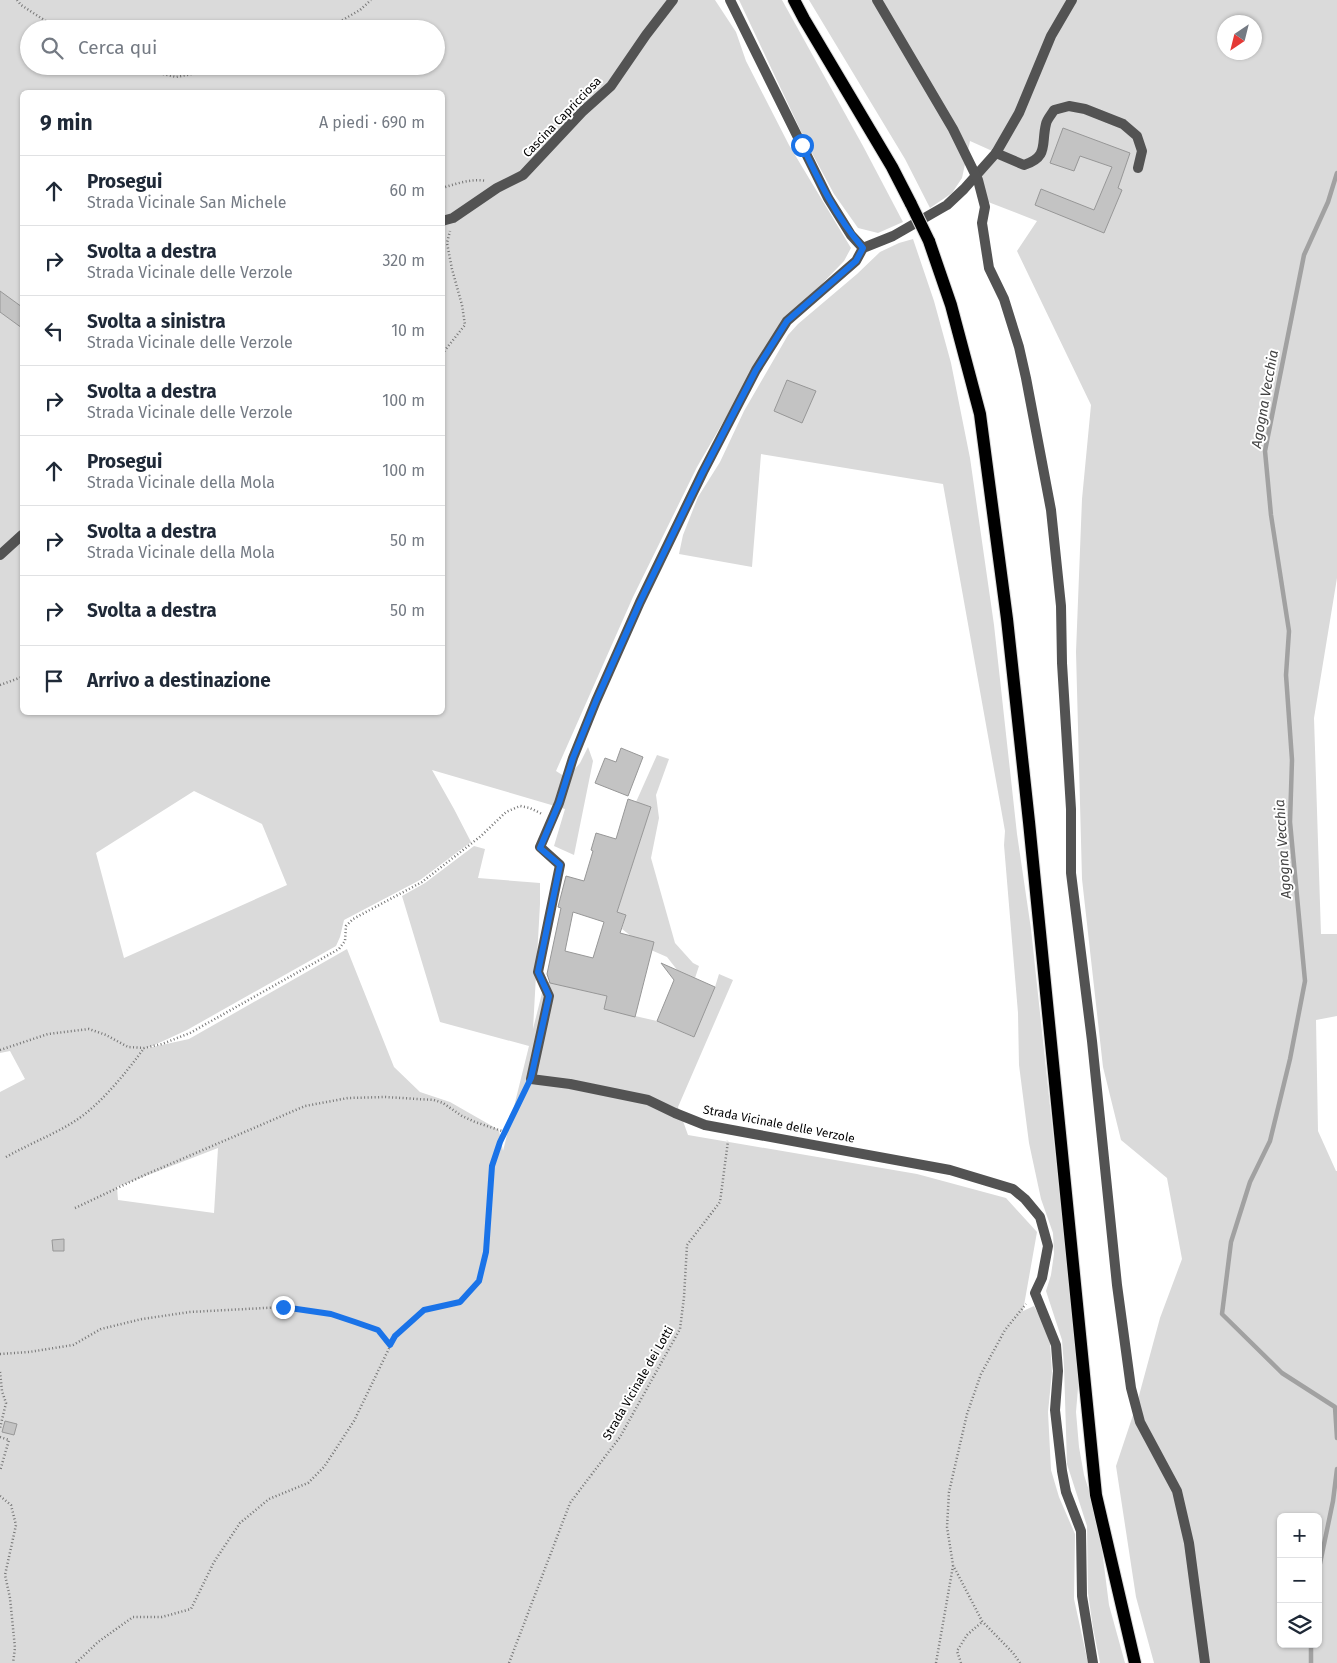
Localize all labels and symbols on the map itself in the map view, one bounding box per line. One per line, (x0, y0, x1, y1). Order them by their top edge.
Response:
north arrow (1217, 15, 1262, 60)
street label: Cascina Capricciosa (520, 74, 604, 160)
route start (791, 134, 814, 157)
water label: Agogna Vecchia (1248, 349, 1282, 450)
water label: Agogna Vecchia (1271, 799, 1295, 900)
street label: Strada Vicinale delle Verzole (702, 1102, 856, 1146)
route end (272, 1296, 295, 1319)
street label: Strada Vicinale dei Lotti (600, 1324, 676, 1442)

